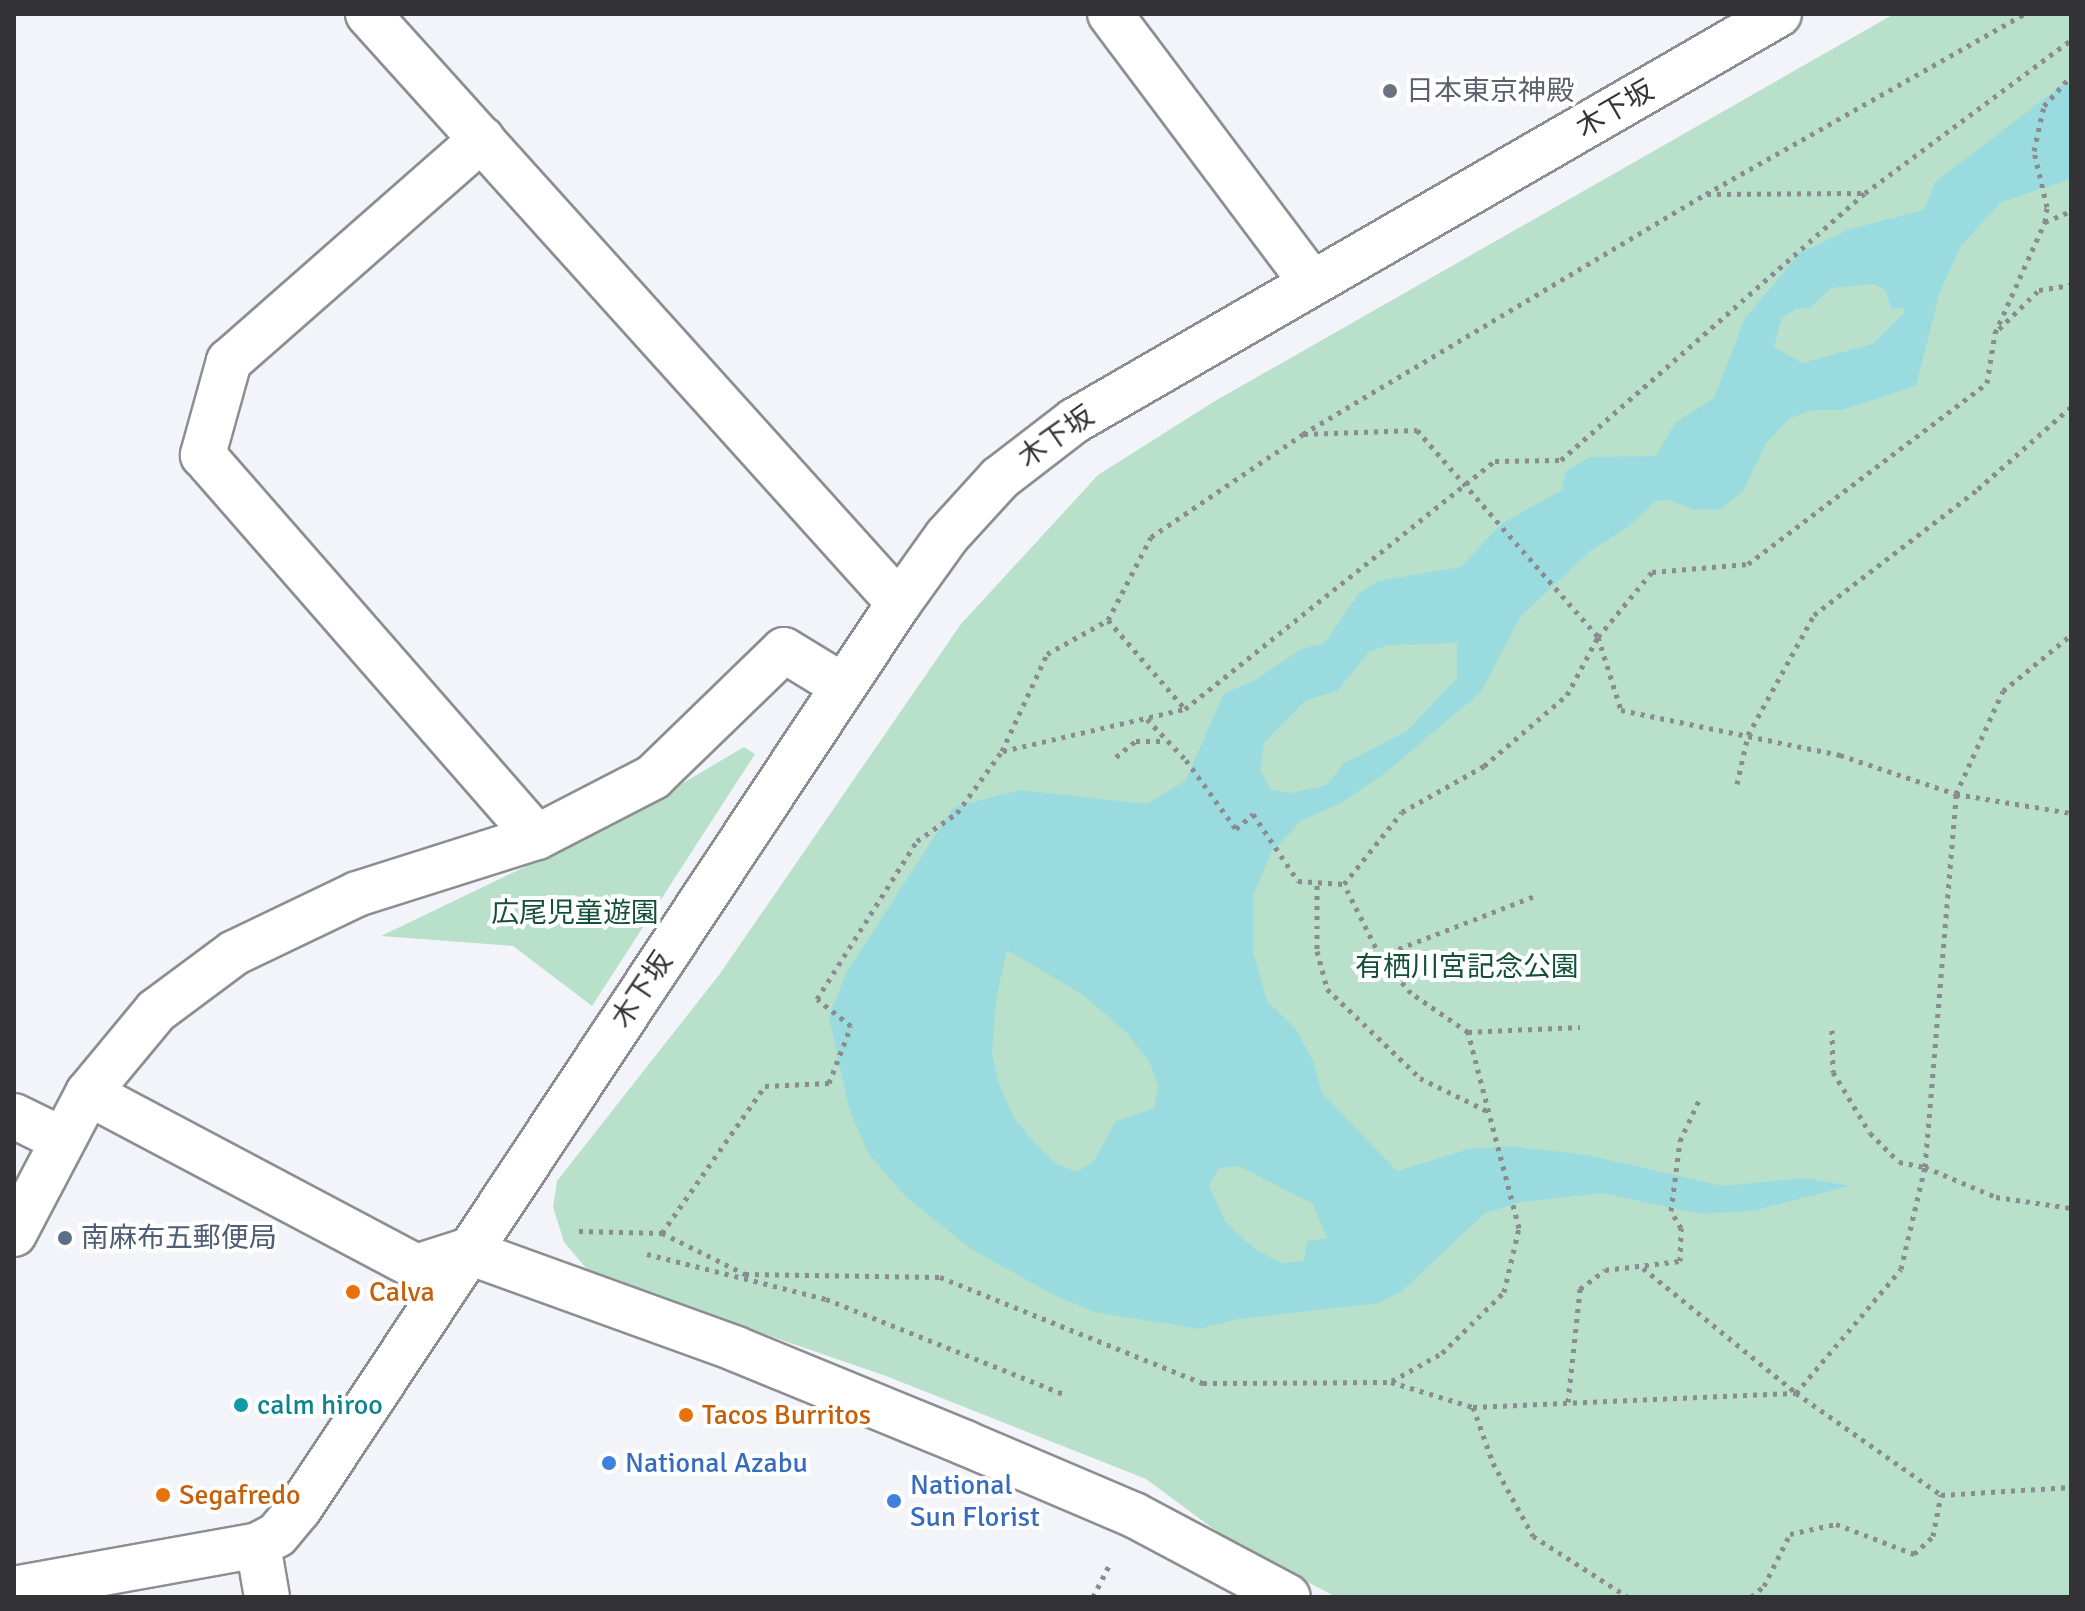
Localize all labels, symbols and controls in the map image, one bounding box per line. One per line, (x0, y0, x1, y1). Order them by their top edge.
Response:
street label: 木下坂 (1570, 73, 1660, 145)
place label: 日本東京神殿 (1406, 74, 1574, 108)
marker: 日本東京神殿 (1381, 82, 1399, 100)
street label: 木下坂 (1012, 399, 1100, 475)
park label: 広尾児童遊園 (491, 896, 659, 930)
street label: 木下坂 (605, 946, 679, 1034)
park label: 有栖川宮記念公園 (1355, 950, 1579, 984)
place label: 南麻布五郵便局 (81, 1221, 277, 1255)
marker: 南麻布五郵便局 (56, 1229, 74, 1247)
place label: Calva (369, 1275, 435, 1309)
marker: Calva (344, 1283, 362, 1301)
place label: calm hiroo (257, 1388, 383, 1422)
marker: calm hiroo (232, 1396, 250, 1414)
place label: Tacos Burritos (702, 1398, 871, 1432)
marker: Tacos Burritos (677, 1406, 695, 1424)
place label: National Azabu (625, 1446, 808, 1480)
marker: National Azabu (600, 1454, 618, 1472)
place label: National Sun Florist (910, 1468, 1040, 1534)
place label: Segafredo (179, 1478, 301, 1512)
marker: Segafredo (154, 1486, 172, 1504)
marker: National Sun Florist (885, 1492, 903, 1510)

